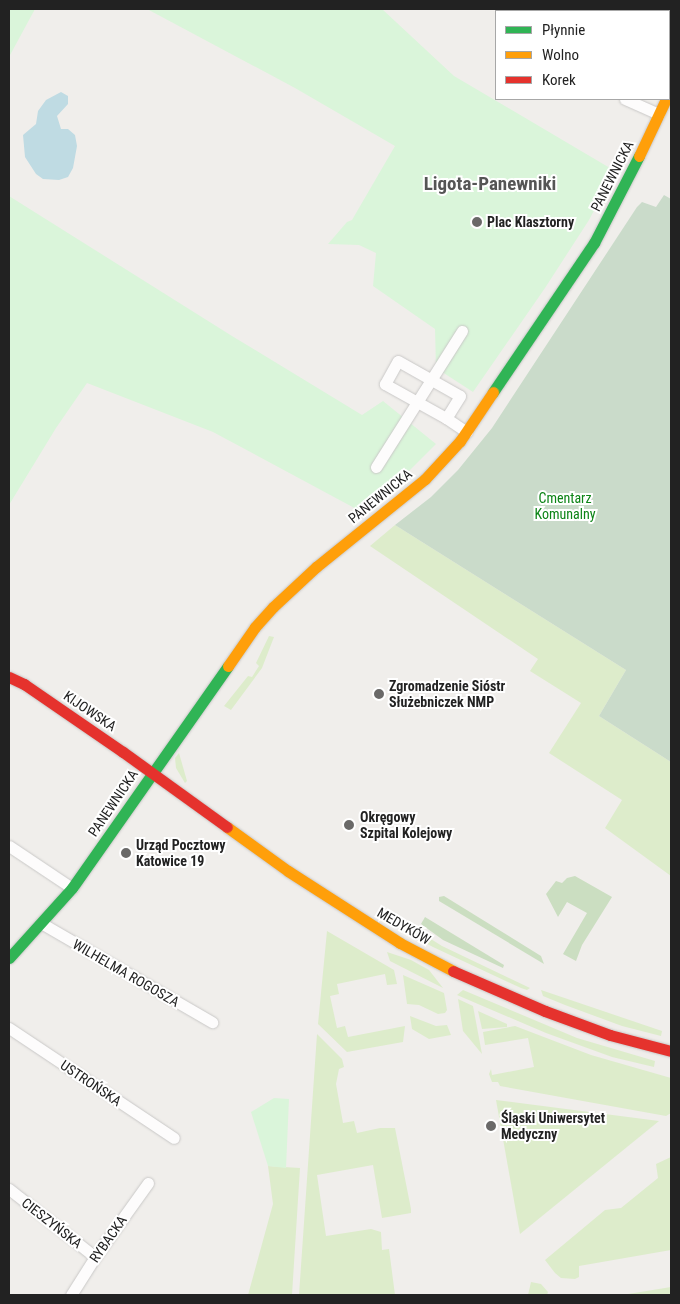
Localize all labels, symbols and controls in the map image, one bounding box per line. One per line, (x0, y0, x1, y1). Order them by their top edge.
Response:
legend (495, 10, 670, 100)
text: Płynnie (542, 21, 585, 39)
text: Wolno (542, 46, 579, 64)
text: Korek (542, 71, 576, 89)
street label: PANEWNICKA (587, 138, 637, 214)
district label: Ligota-Panewniki (424, 173, 556, 195)
place label: Plac Klasztorny (487, 214, 574, 230)
marker: Plac Klasztorny (471, 216, 483, 228)
street label: PANEWNICKA (345, 465, 415, 527)
park label: Cmentarz Komunalny (534, 490, 596, 522)
place label: Zgromadzenie Sióstr Służebniczek NMP (389, 678, 505, 710)
street label: KIJOWSKA (60, 687, 120, 735)
marker: Zgromadzenie Sióstr Służebniczek NMP (373, 688, 385, 700)
street label: PANEWNICKA (85, 766, 141, 840)
place label: Okręgowy Szpital Kolejowy (360, 809, 452, 842)
marker: Okręgowy Szpital Kolejowy (342, 818, 356, 832)
place label: Urząd Pocztowy Katowice 19 (136, 837, 225, 870)
marker: Urząd Pocztowy Katowice 19 (120, 847, 132, 859)
street label: MEDYKÓW (374, 904, 434, 948)
street label: WILHELMA ROGOSZA (70, 936, 182, 1010)
street label: USTROŃSKA (57, 1056, 125, 1110)
place label: Śląski Uniwersytet Medyczny (501, 1110, 605, 1142)
marker: Śląski Uniwersytet Medyczny (485, 1120, 497, 1132)
street label: CIESZYŃSKA (18, 1194, 86, 1252)
street label: RYBACKA (86, 1212, 130, 1266)

